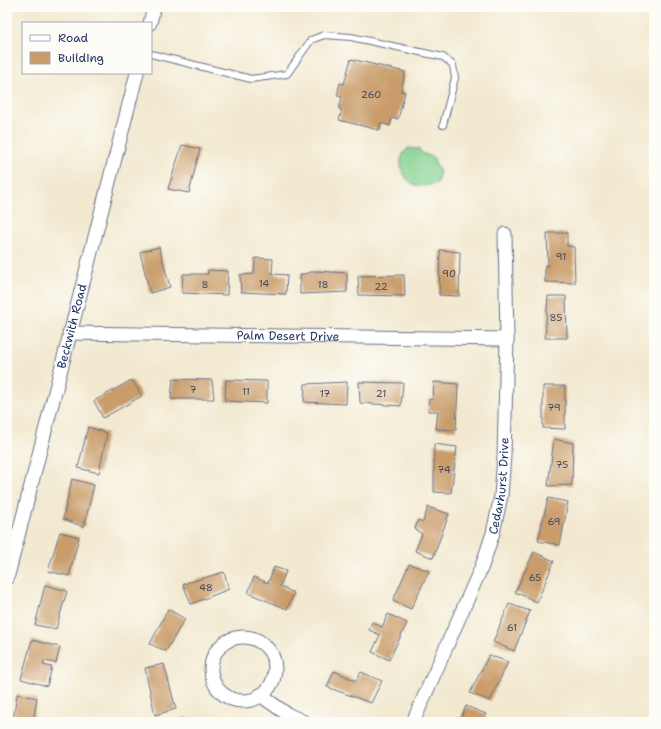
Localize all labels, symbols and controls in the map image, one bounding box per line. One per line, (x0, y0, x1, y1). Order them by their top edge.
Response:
legend (22, 22, 152, 74)
text: Road (58, 30, 89, 46)
text: Building (58, 50, 104, 66)
house number: 260 (361, 88, 381, 101)
house number: 91 (556, 250, 566, 263)
house number: 90 (442, 267, 456, 280)
house number: 14 (259, 277, 269, 290)
house number: 8 (202, 278, 209, 291)
house number: 18 (317, 278, 329, 291)
house number: 22 (374, 280, 388, 293)
street label: Beckwith Road (53, 282, 91, 370)
house number: 85 (550, 311, 562, 324)
street label: Palm Desert Drive (236, 327, 340, 345)
house number: 7 (190, 383, 197, 396)
house number: 11 (242, 385, 250, 398)
house number: 17 (320, 387, 330, 400)
house number: 21 (376, 387, 386, 400)
house number: 79 (547, 401, 561, 414)
street label: Cedarhurst Drive (485, 437, 512, 536)
house number: 75 (556, 458, 568, 471)
house number: 74 (437, 463, 451, 476)
house number: 69 (547, 515, 561, 528)
house number: 65 (529, 571, 541, 584)
house number: 48 (199, 581, 213, 594)
house number: 61 (507, 621, 517, 634)

